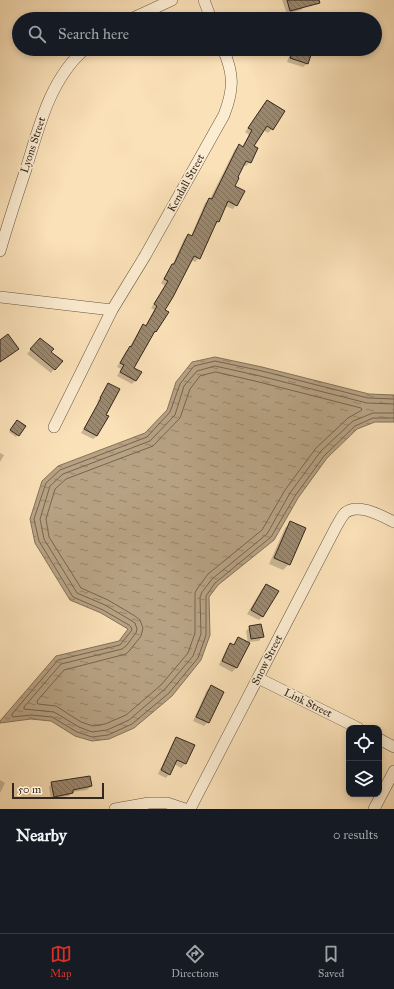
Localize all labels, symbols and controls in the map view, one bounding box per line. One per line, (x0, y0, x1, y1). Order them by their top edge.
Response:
search box (12, 12, 382, 56)
icon: search (26, 23, 48, 45)
text: Search here (58, 25, 129, 43)
street label: Lyons Street (18, 115, 48, 175)
street label: Kendall Street (165, 152, 207, 214)
street label: Snow Street (249, 633, 285, 687)
street label: Link Street (282, 686, 334, 720)
map controls (346, 725, 382, 797)
button: locate (346, 725, 382, 761)
button: layers (346, 761, 382, 797)
scale bar (12, 781, 104, 800)
text: 50 m (18, 783, 41, 796)
text: Nearby (16, 825, 67, 846)
text: 0 results (333, 827, 378, 843)
tab: Map (50, 943, 72, 980)
tab: Directions (171, 943, 219, 980)
tab: Saved (318, 943, 344, 980)

